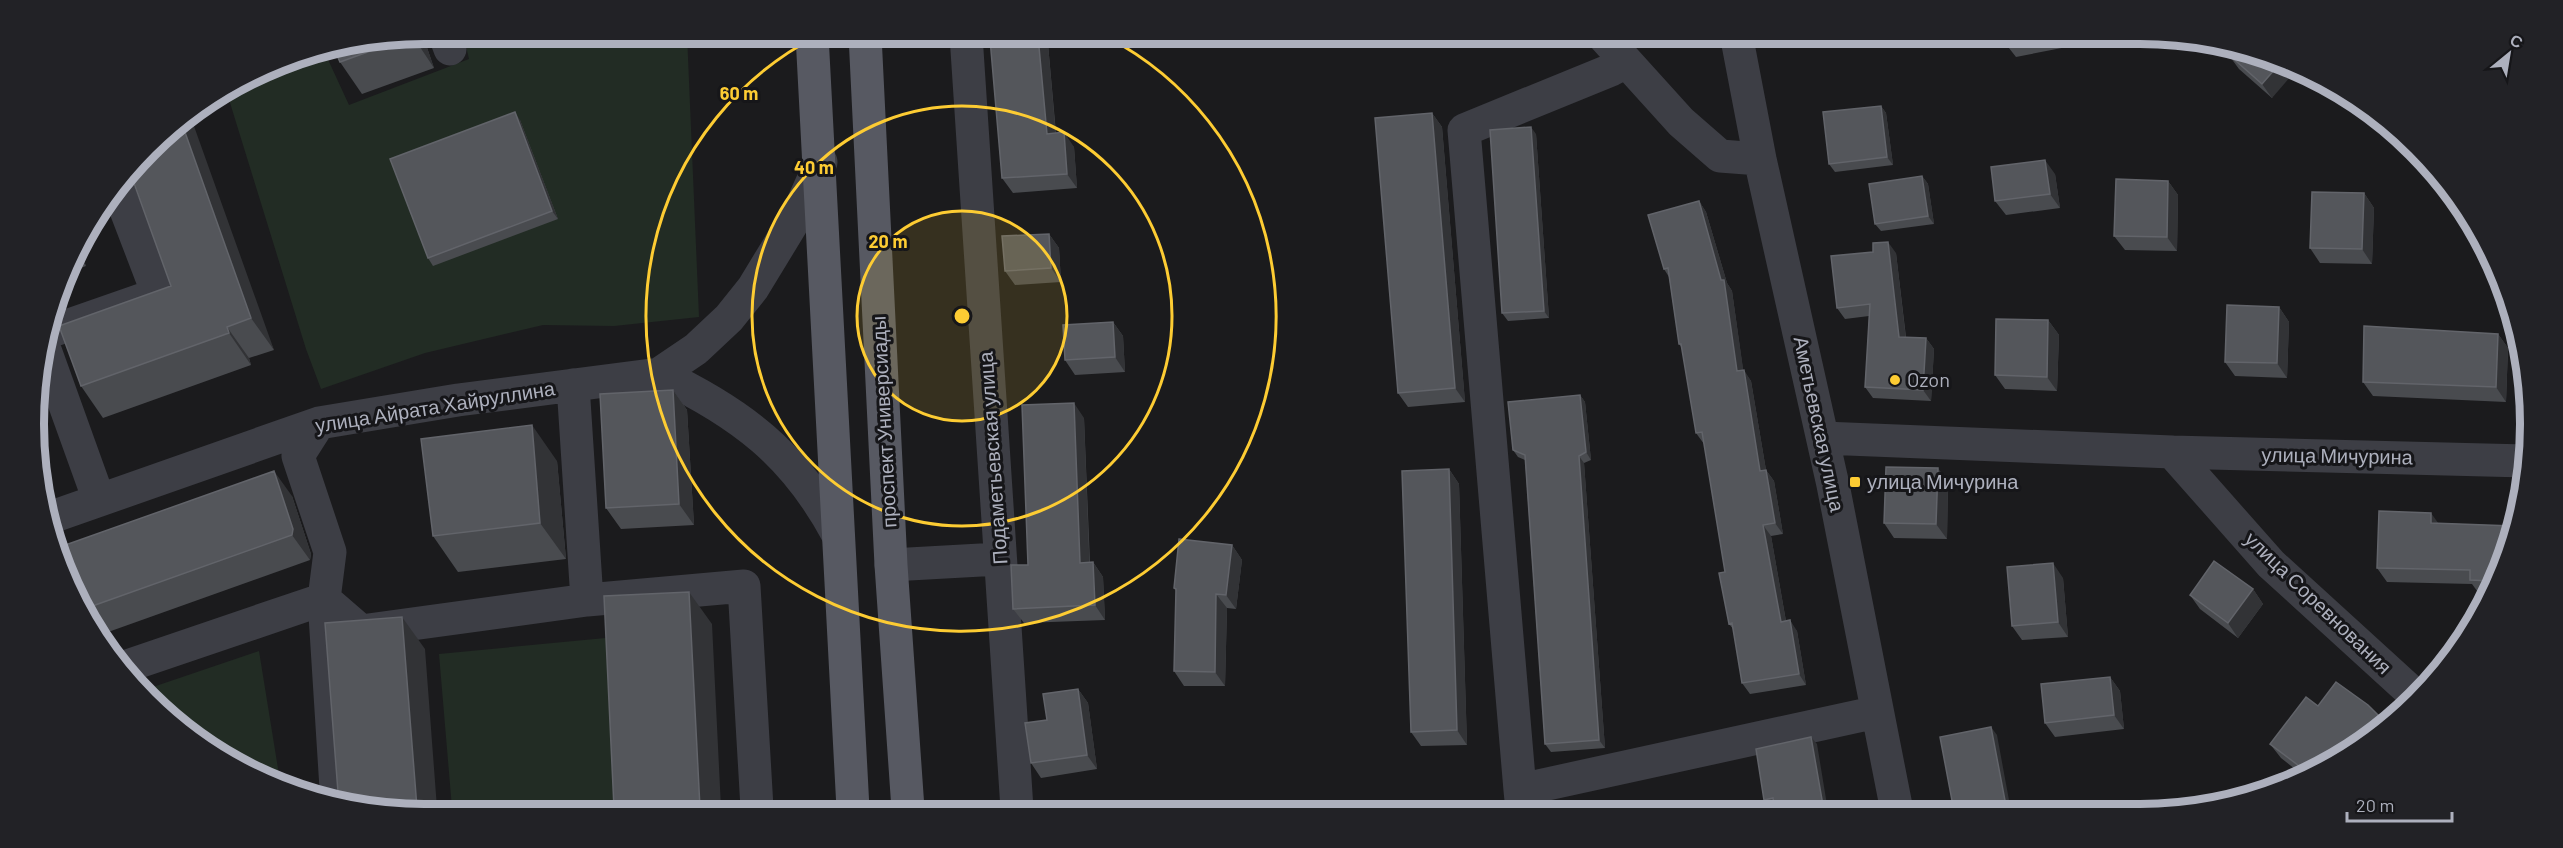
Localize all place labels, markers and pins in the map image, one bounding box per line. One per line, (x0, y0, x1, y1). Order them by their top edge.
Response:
centre of rings (952, 306, 972, 326)
place label: Ozon (1907, 367, 1950, 391)
marker: Ozon (1888, 373, 1902, 387)
place label: улица Мичурина (1867, 469, 2019, 493)
marker: улица Мичурина (1848, 475, 1862, 489)

